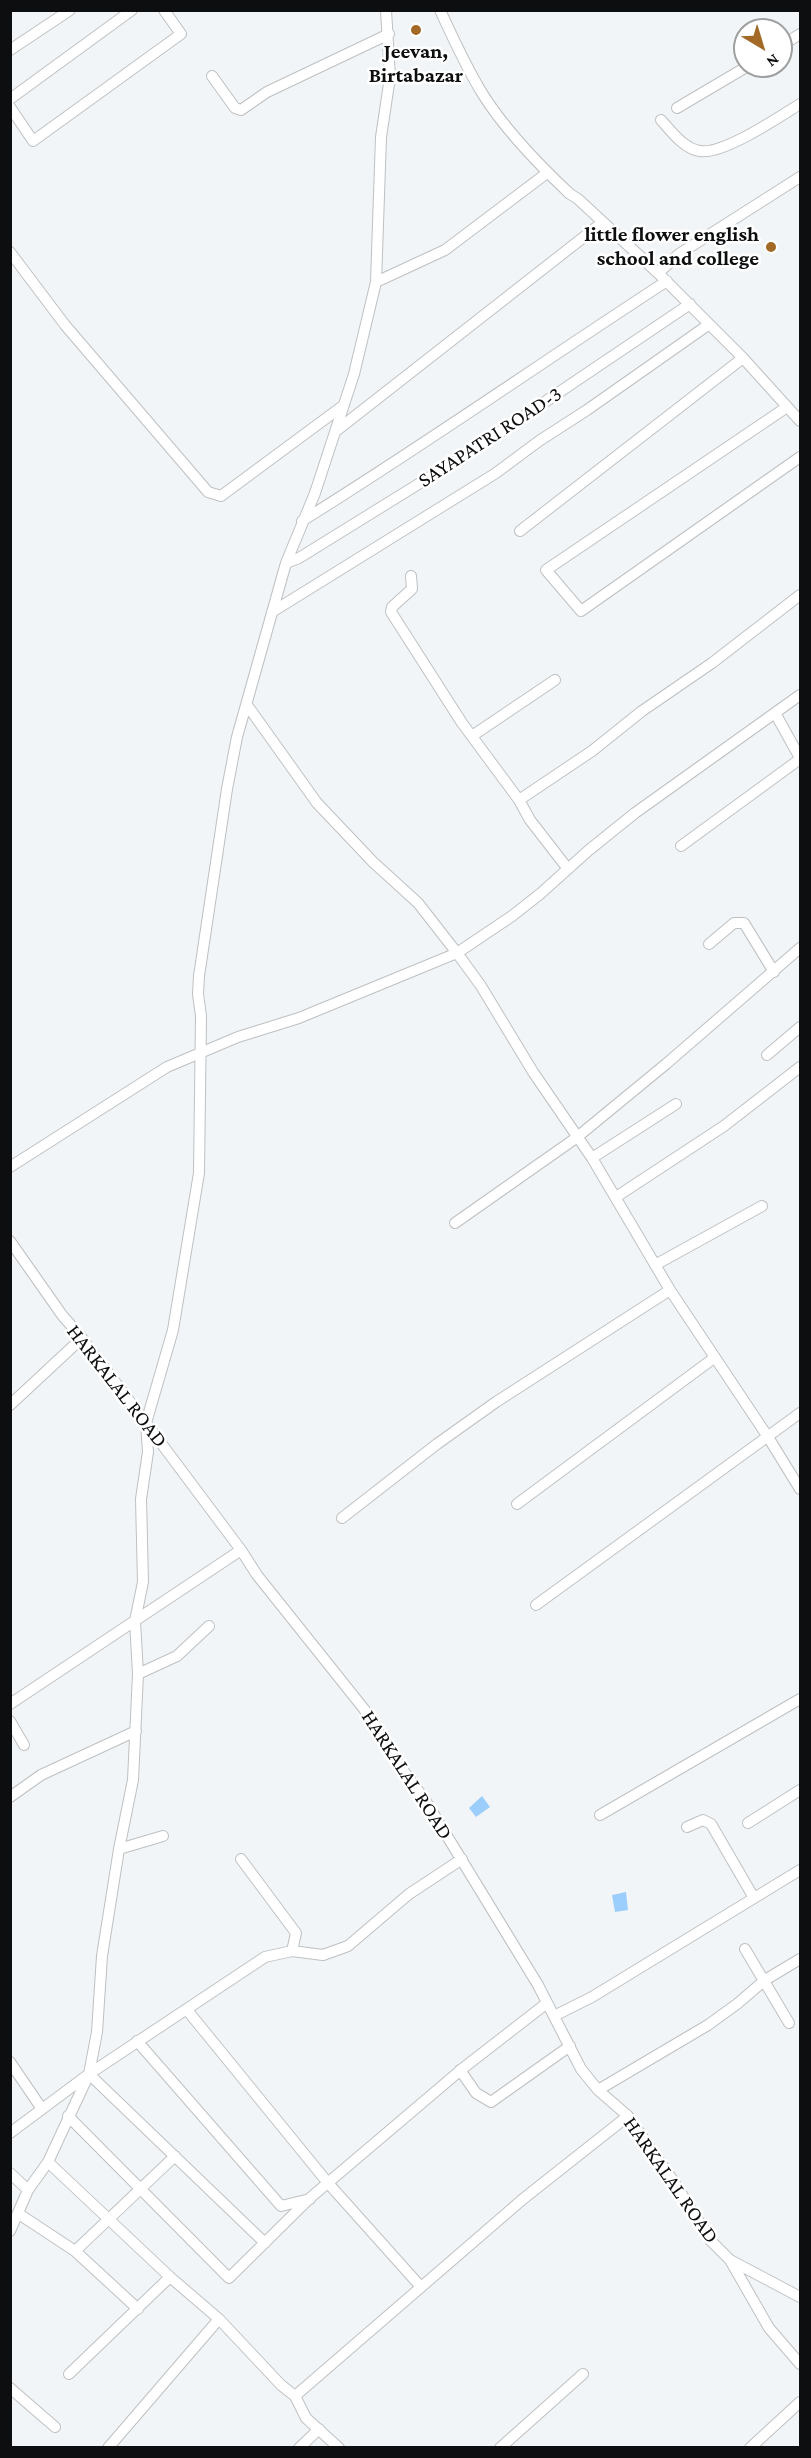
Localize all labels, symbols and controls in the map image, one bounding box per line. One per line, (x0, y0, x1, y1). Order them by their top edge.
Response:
north arrow (733, 18, 793, 78)
marker: Jeevan, Birtabazar (409, 23, 423, 37)
place label: Jeevan, Birtabazar (369, 39, 463, 89)
text: N (764, 51, 783, 71)
place label: little flower english school and college (584, 222, 759, 272)
marker: little flower english school and college (764, 240, 778, 254)
street label: SAYAPATRI ROAD-3 (413, 381, 567, 493)
street label: HARKALAL ROAD (61, 1320, 173, 1452)
street label: HARKALAL ROAD (356, 1706, 458, 1844)
street label: HARKALAL ROAD (618, 2112, 724, 2248)

